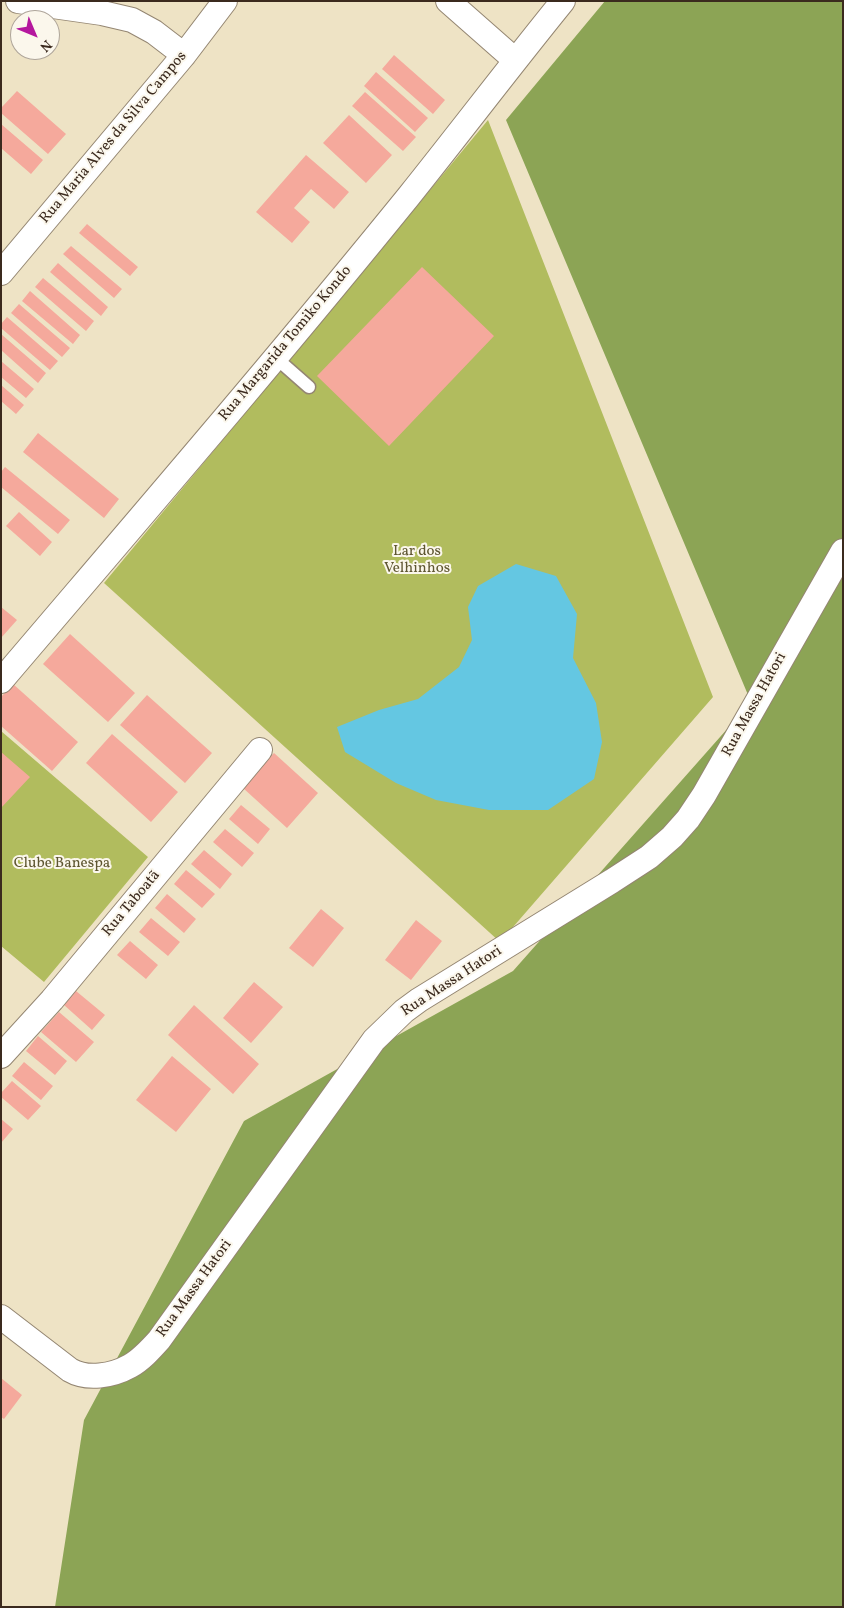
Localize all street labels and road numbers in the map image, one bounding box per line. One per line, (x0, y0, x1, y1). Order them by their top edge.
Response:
street label: Rua Maria Alves da Silva Campos (37, 48, 191, 228)
street label: Rua Margarida Tomiko Kondo (216, 263, 356, 425)
street label: Rua Massa Hatori (719, 650, 791, 760)
street label: Rua Taboatã (99, 867, 165, 941)
street label: Rua Massa Hatori (398, 943, 506, 1021)
street label: Rua Massa Hatori (154, 1237, 236, 1341)

